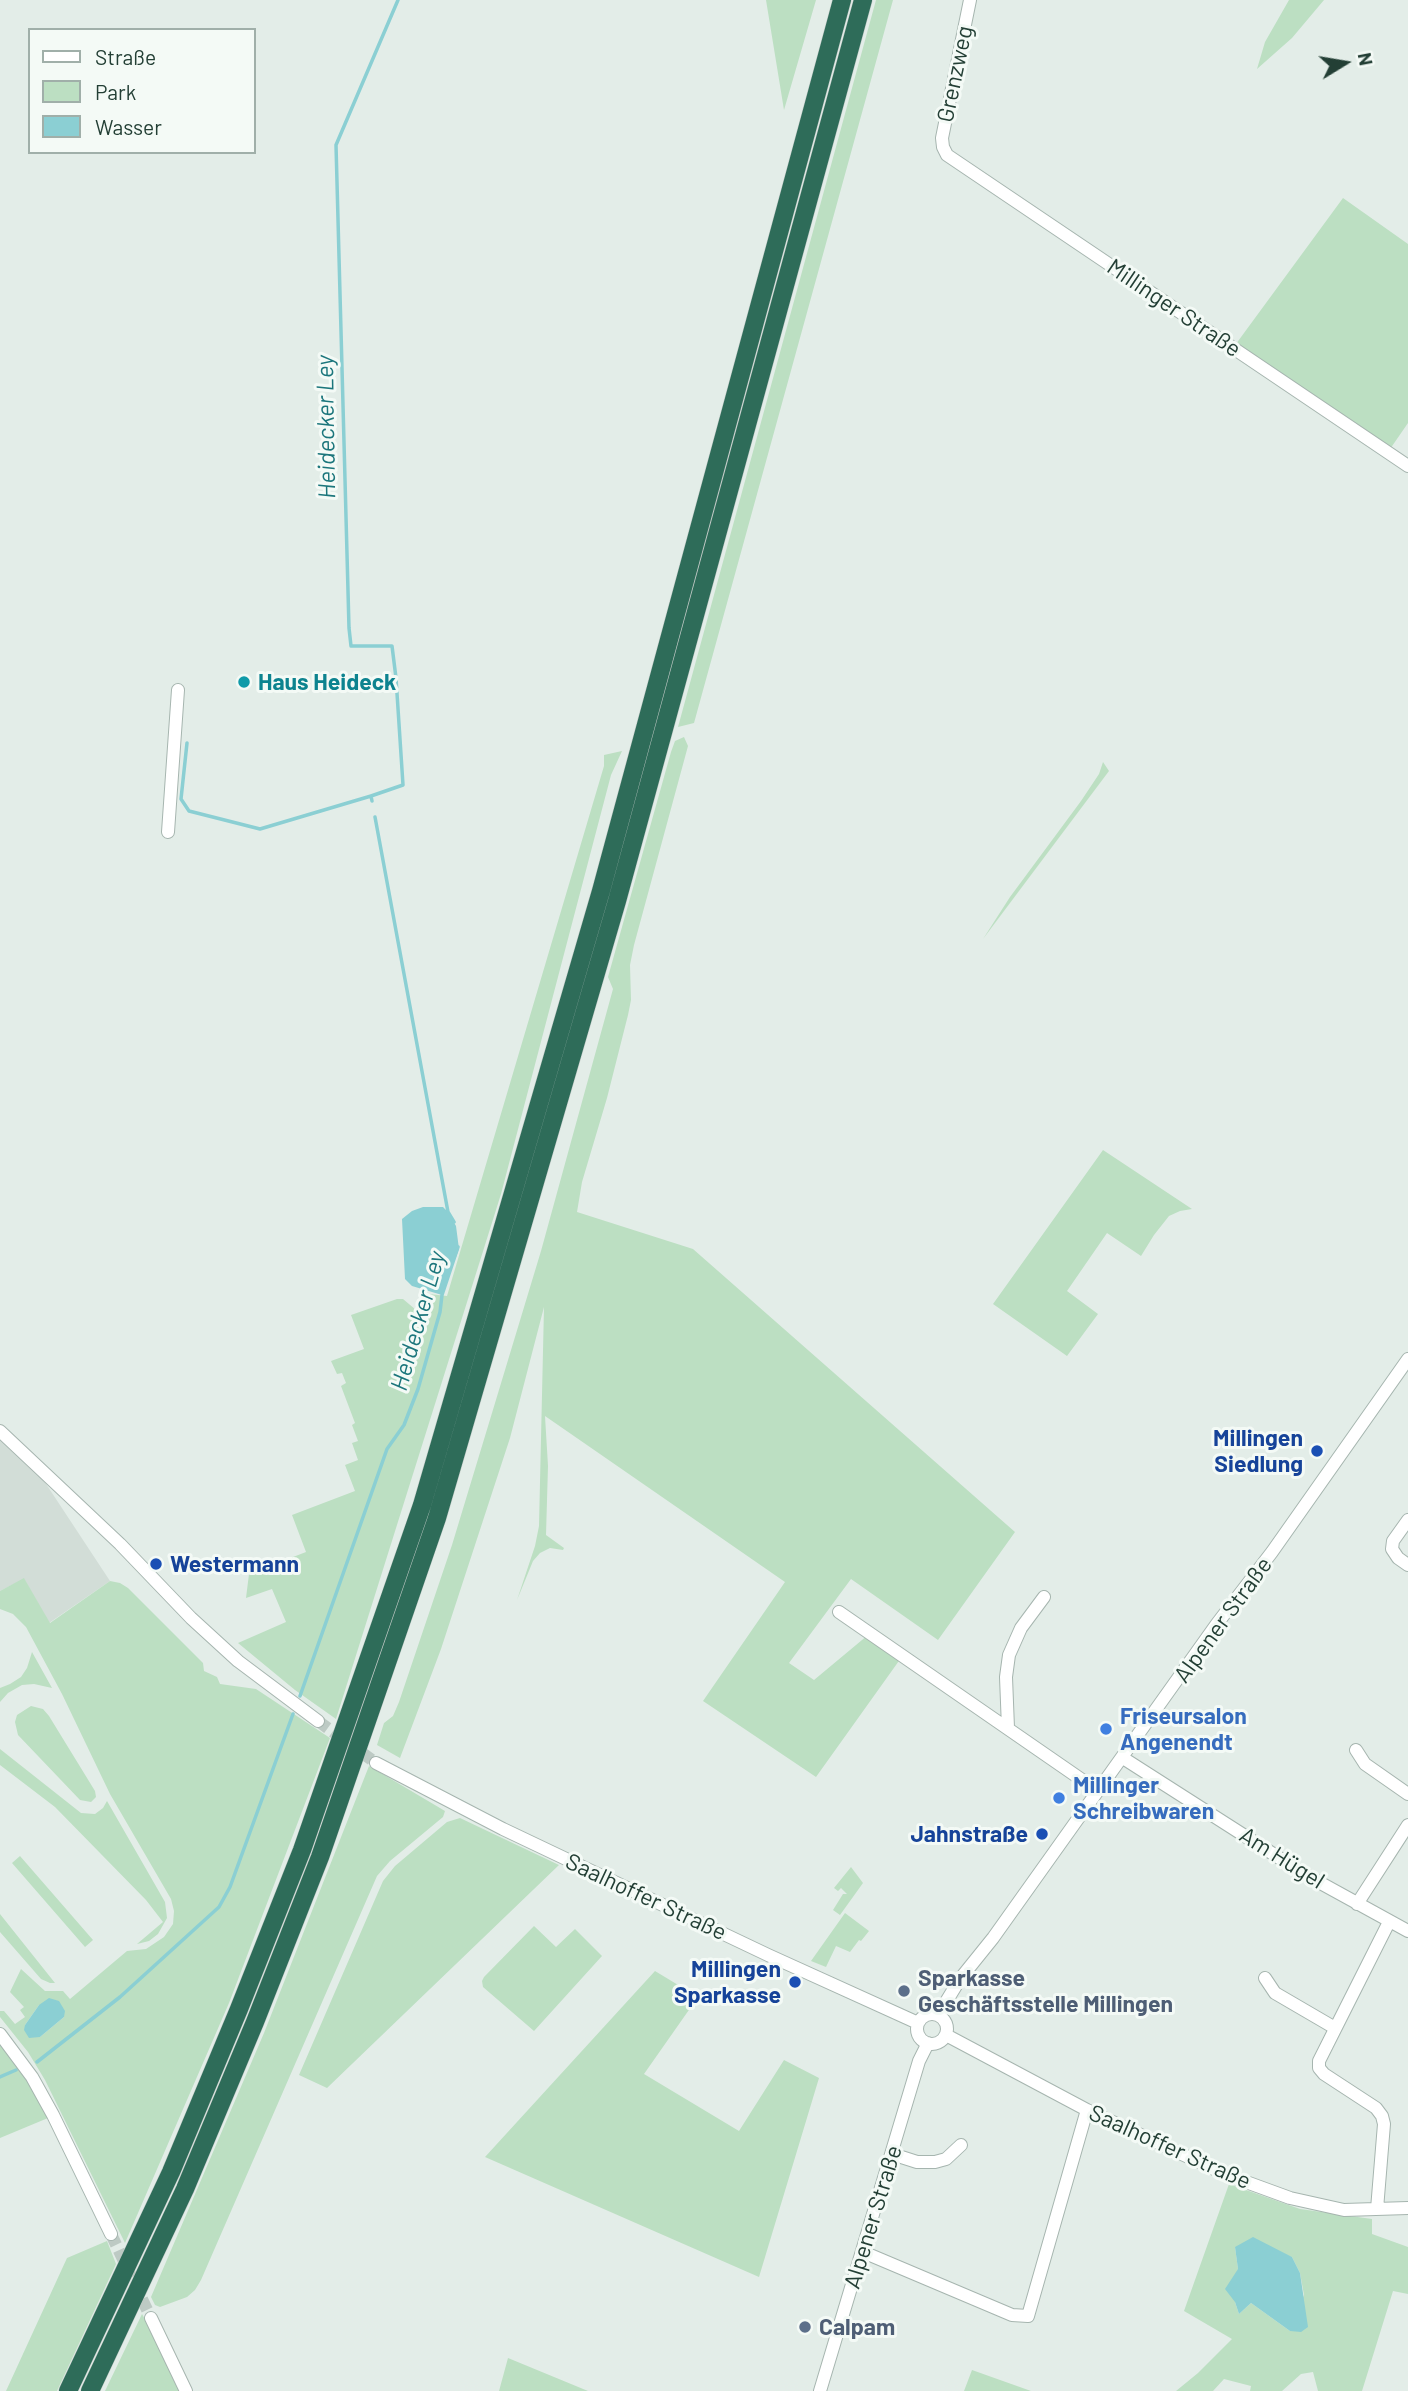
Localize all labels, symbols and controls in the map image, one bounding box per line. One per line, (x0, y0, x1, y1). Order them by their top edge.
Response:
street label: Grenzweg (931, 23, 979, 125)
legend (28, 28, 256, 154)
north arrow (1310, 28, 1380, 98)
text: Straße (95, 44, 156, 69)
text: N (1354, 50, 1379, 67)
text: Park (95, 79, 136, 104)
text: Wasser (95, 114, 162, 139)
street label: Millinger Straße (1102, 253, 1246, 363)
water label: Heidecker Ley (310, 355, 342, 499)
place label: Haus Heideck (258, 668, 396, 696)
marker: Haus Heideck (236, 674, 252, 690)
water label: Heidecker Ley (384, 1248, 452, 1394)
place label: Millingen Siedlung (1213, 1424, 1303, 1478)
marker: Millingen Siedlung (1309, 1443, 1325, 1459)
place label: Westermann (170, 1550, 299, 1578)
street label: Alpener Straße (1168, 1552, 1278, 1688)
marker: Westermann (148, 1556, 164, 1572)
place label: Friseursalon Angenendt (1120, 1702, 1247, 1756)
marker: Friseursalon Angenendt (1098, 1721, 1114, 1737)
place label: Millinger Schreibwaren (1073, 1771, 1214, 1825)
marker: Millinger Schreibwaren (1051, 1790, 1067, 1806)
place label: Jahnstraße (910, 1820, 1028, 1848)
street label: Am Hügel (1234, 1821, 1330, 1895)
marker: Jahnstraße (1034, 1826, 1050, 1842)
street label: Saalhoffer Straße (561, 1848, 731, 1946)
place label: Millingen Sparkasse (674, 1955, 781, 2009)
place label: Sparkasse Geschäftsstelle Millingen (918, 1964, 1173, 2018)
marker: Millingen Sparkasse (787, 1974, 803, 1990)
marker: Sparkasse Geschäftsstelle Millingen (896, 1983, 912, 1999)
street label: Saalhoffer Straße (1085, 2099, 1255, 2195)
street label: Alpener Straße (838, 2142, 908, 2292)
place label: Calpam (819, 2313, 895, 2341)
marker: Calpam (797, 2319, 813, 2335)

